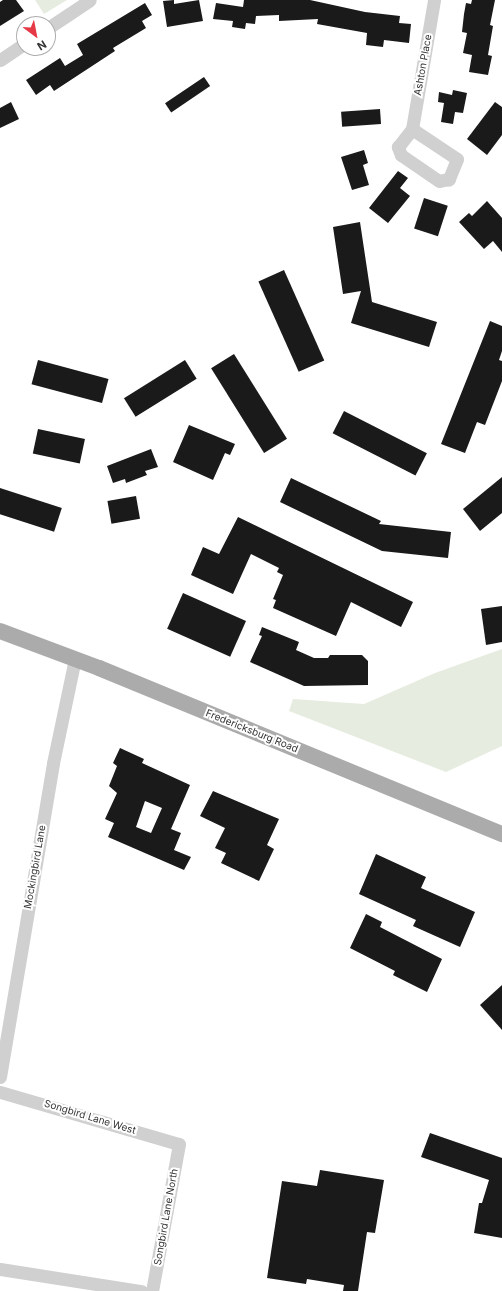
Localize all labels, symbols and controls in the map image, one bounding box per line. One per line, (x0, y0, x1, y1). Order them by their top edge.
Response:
north arrow (16, 16, 56, 56)
street label: Ashton Place (412, 33, 434, 97)
text: N (35, 37, 49, 53)
street label: Fredericksburg Road (204, 707, 300, 755)
street label: Mockingbird Lane (22, 824, 48, 910)
street label: Songbird Lane West (43, 1097, 137, 1137)
street label: Songbird Lane North (152, 1168, 180, 1266)

